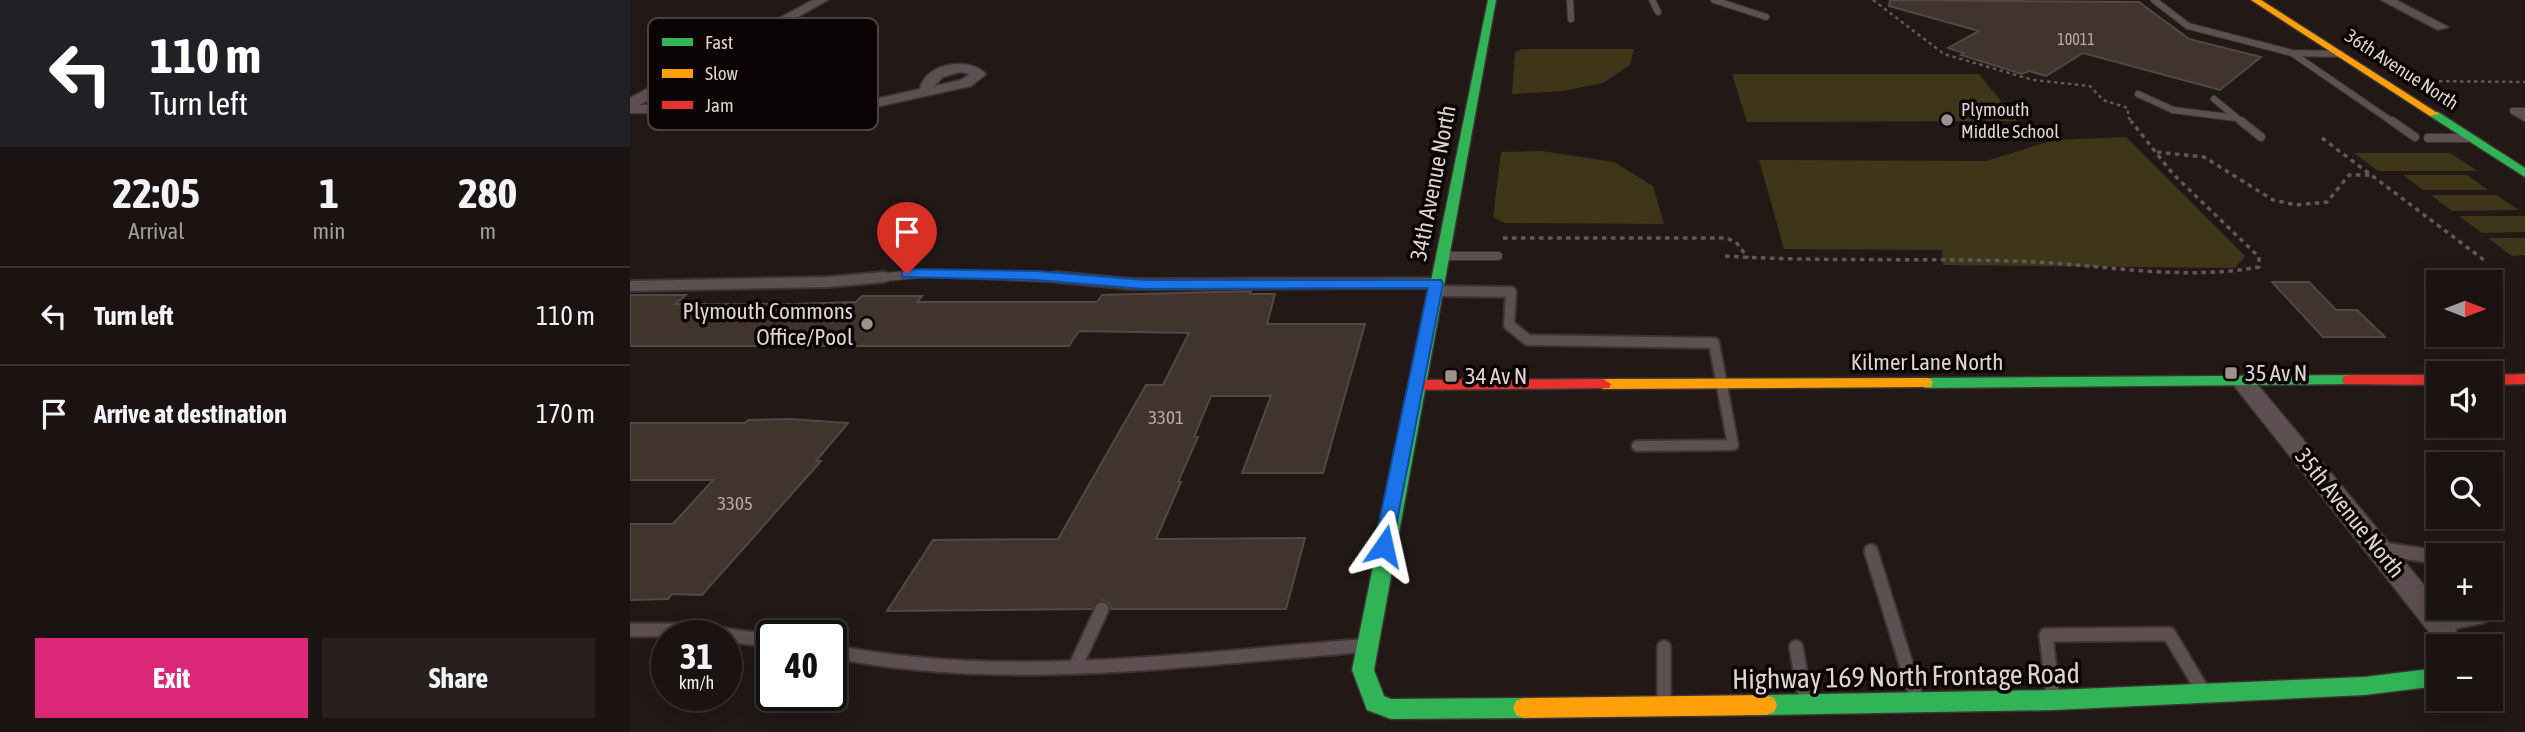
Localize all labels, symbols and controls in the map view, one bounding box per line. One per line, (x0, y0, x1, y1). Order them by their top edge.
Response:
legend (648, 18, 878, 130)
street label: 36th Avenue North (2341, 24, 2463, 114)
text: 110 m (150, 27, 261, 83)
icon: left (35, 28, 126, 119)
house number: 10011 (2057, 30, 2095, 48)
text: Fast (705, 31, 733, 53)
text: Slow (705, 62, 739, 84)
text: Turn left (150, 85, 248, 122)
text: Jam (705, 94, 734, 116)
place label: Plymouth Middle School (1961, 98, 2059, 142)
street label: 34th Avenue North (1405, 103, 1461, 263)
marker: Plymouth Middle School (1939, 112, 1955, 128)
text: 22:05 (113, 169, 200, 217)
text: 1 (319, 169, 339, 217)
text: 280 (458, 169, 517, 217)
pin (877, 202, 937, 274)
icon: arrive (888, 213, 926, 251)
text: Arrival (128, 218, 184, 244)
text: min (313, 218, 346, 244)
text: m (479, 218, 496, 244)
north arrow (2426, 270, 2502, 346)
map controls (2426, 270, 2503, 711)
icon: left (35, 297, 73, 335)
place label: Plymouth Commons Office/Pool (683, 298, 853, 350)
text: Turn left (94, 301, 174, 331)
text: 110 m (536, 301, 595, 331)
marker: Plymouth Commons Office/Pool (859, 316, 875, 332)
street label: Kilmer Lane North (1851, 349, 2003, 375)
place label: 35 Av N (2245, 360, 2307, 386)
button: sound (2426, 361, 2503, 438)
place label: 34 Av N (1465, 363, 1527, 389)
marker: 35 Av N (2223, 365, 2239, 381)
marker: 34 Av N (1443, 368, 1459, 384)
icon: arrive (35, 395, 73, 433)
text: Arrive at destination (94, 399, 287, 429)
text: 170 m (536, 399, 595, 429)
house number: 3301 (1148, 406, 1184, 428)
street label: 35th Avenue North (2290, 443, 2410, 583)
button: search (2426, 452, 2503, 529)
house number: 3305 (717, 492, 753, 514)
position arrow (1347, 509, 1421, 583)
button: + (2426, 543, 2503, 620)
speed limit sign: 40 (756, 620, 847, 711)
button: − (2426, 634, 2503, 711)
text: 31 (680, 636, 713, 676)
button: Exit (35, 638, 308, 718)
button: Share (322, 638, 595, 718)
street label: Highway 169 North Frontage Road (1732, 657, 2080, 695)
text: km/h (679, 672, 714, 693)

